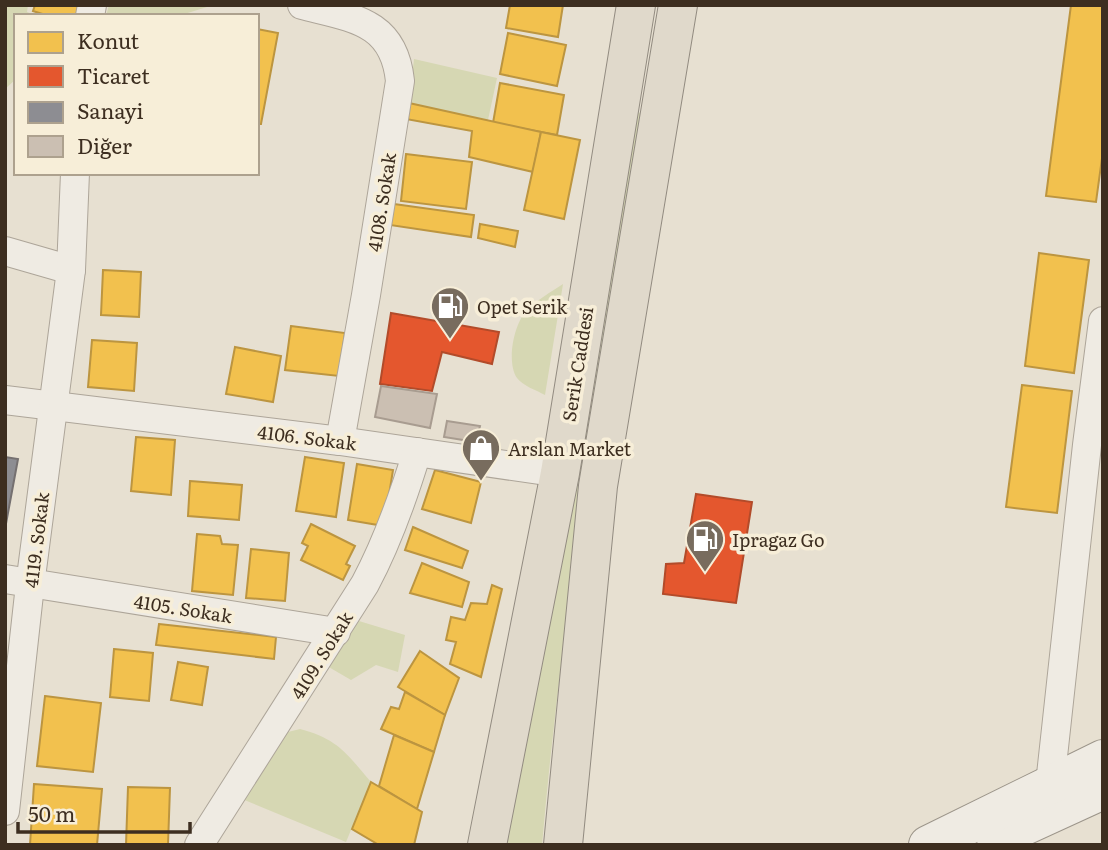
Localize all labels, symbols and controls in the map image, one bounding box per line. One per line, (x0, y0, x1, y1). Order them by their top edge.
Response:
legend (14, 14, 259, 175)
text: Konut (77, 24, 140, 55)
text: Ticaret (77, 59, 150, 90)
text: Sanayi (77, 94, 144, 125)
text: Diğer (77, 129, 132, 160)
street label: 4108. Sokak (360, 150, 402, 253)
fuel station icon: Opet Serik (429, 285, 471, 340)
place label: Opet Serik (477, 293, 568, 320)
street label: Serik Caddesi (555, 305, 599, 423)
street label: 4106. Sokak (256, 418, 359, 457)
shop icon: Arslan Market (460, 427, 502, 482)
place label: Arslan Market (508, 435, 632, 462)
street label: 4119. Sokak (17, 490, 55, 589)
fuel station icon: Ipragaz Go (684, 518, 726, 573)
place label: Ipragaz Go (732, 526, 824, 553)
street label: 4105. Sokak (132, 587, 235, 629)
street label: 4109. Sokak (283, 605, 359, 704)
scale bar (18, 790, 189, 834)
text: 50 m (28, 797, 75, 828)

